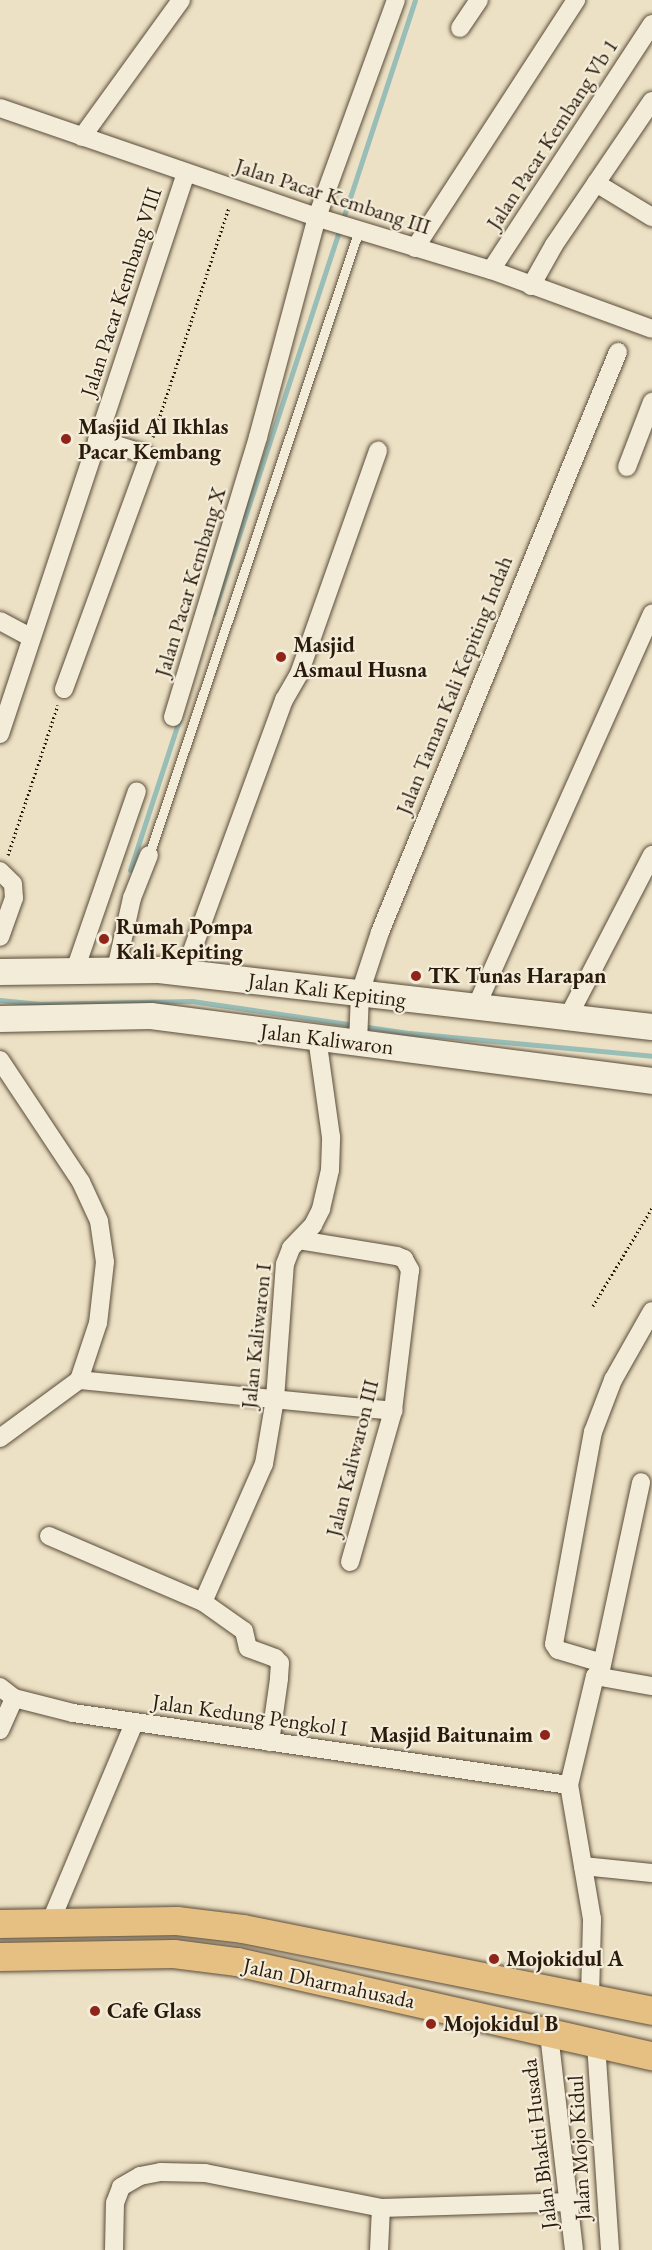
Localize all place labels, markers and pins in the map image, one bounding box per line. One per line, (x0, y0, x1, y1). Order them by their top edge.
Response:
place label: Masjid Al Ikhlas Pacar Kembang (78, 413, 228, 464)
marker: Masjid Al Ikhlas Pacar Kembang (59, 432, 73, 446)
place label: Masjid Asmaul Husna (293, 631, 427, 682)
marker: Masjid Asmaul Husna (274, 650, 288, 664)
place label: Rumah Pompa Kali Kepiting (116, 913, 253, 964)
marker: Rumah Pompa Kali Kepiting (97, 932, 111, 946)
place label: TK Tunas Harapan (428, 963, 607, 989)
marker: TK Tunas Harapan (409, 969, 423, 983)
place label: Masjid Baitunaim (369, 1722, 533, 1748)
marker: Masjid Baitunaim (538, 1728, 552, 1742)
place label: Mojokidul A (506, 1946, 623, 1972)
marker: Mojokidul A (487, 1952, 501, 1966)
place label: Cafe Glass (107, 1998, 201, 2024)
marker: Cafe Glass (88, 2004, 102, 2018)
place label: Mojokidul B (443, 2011, 558, 2037)
marker: Mojokidul B (424, 2017, 438, 2031)

